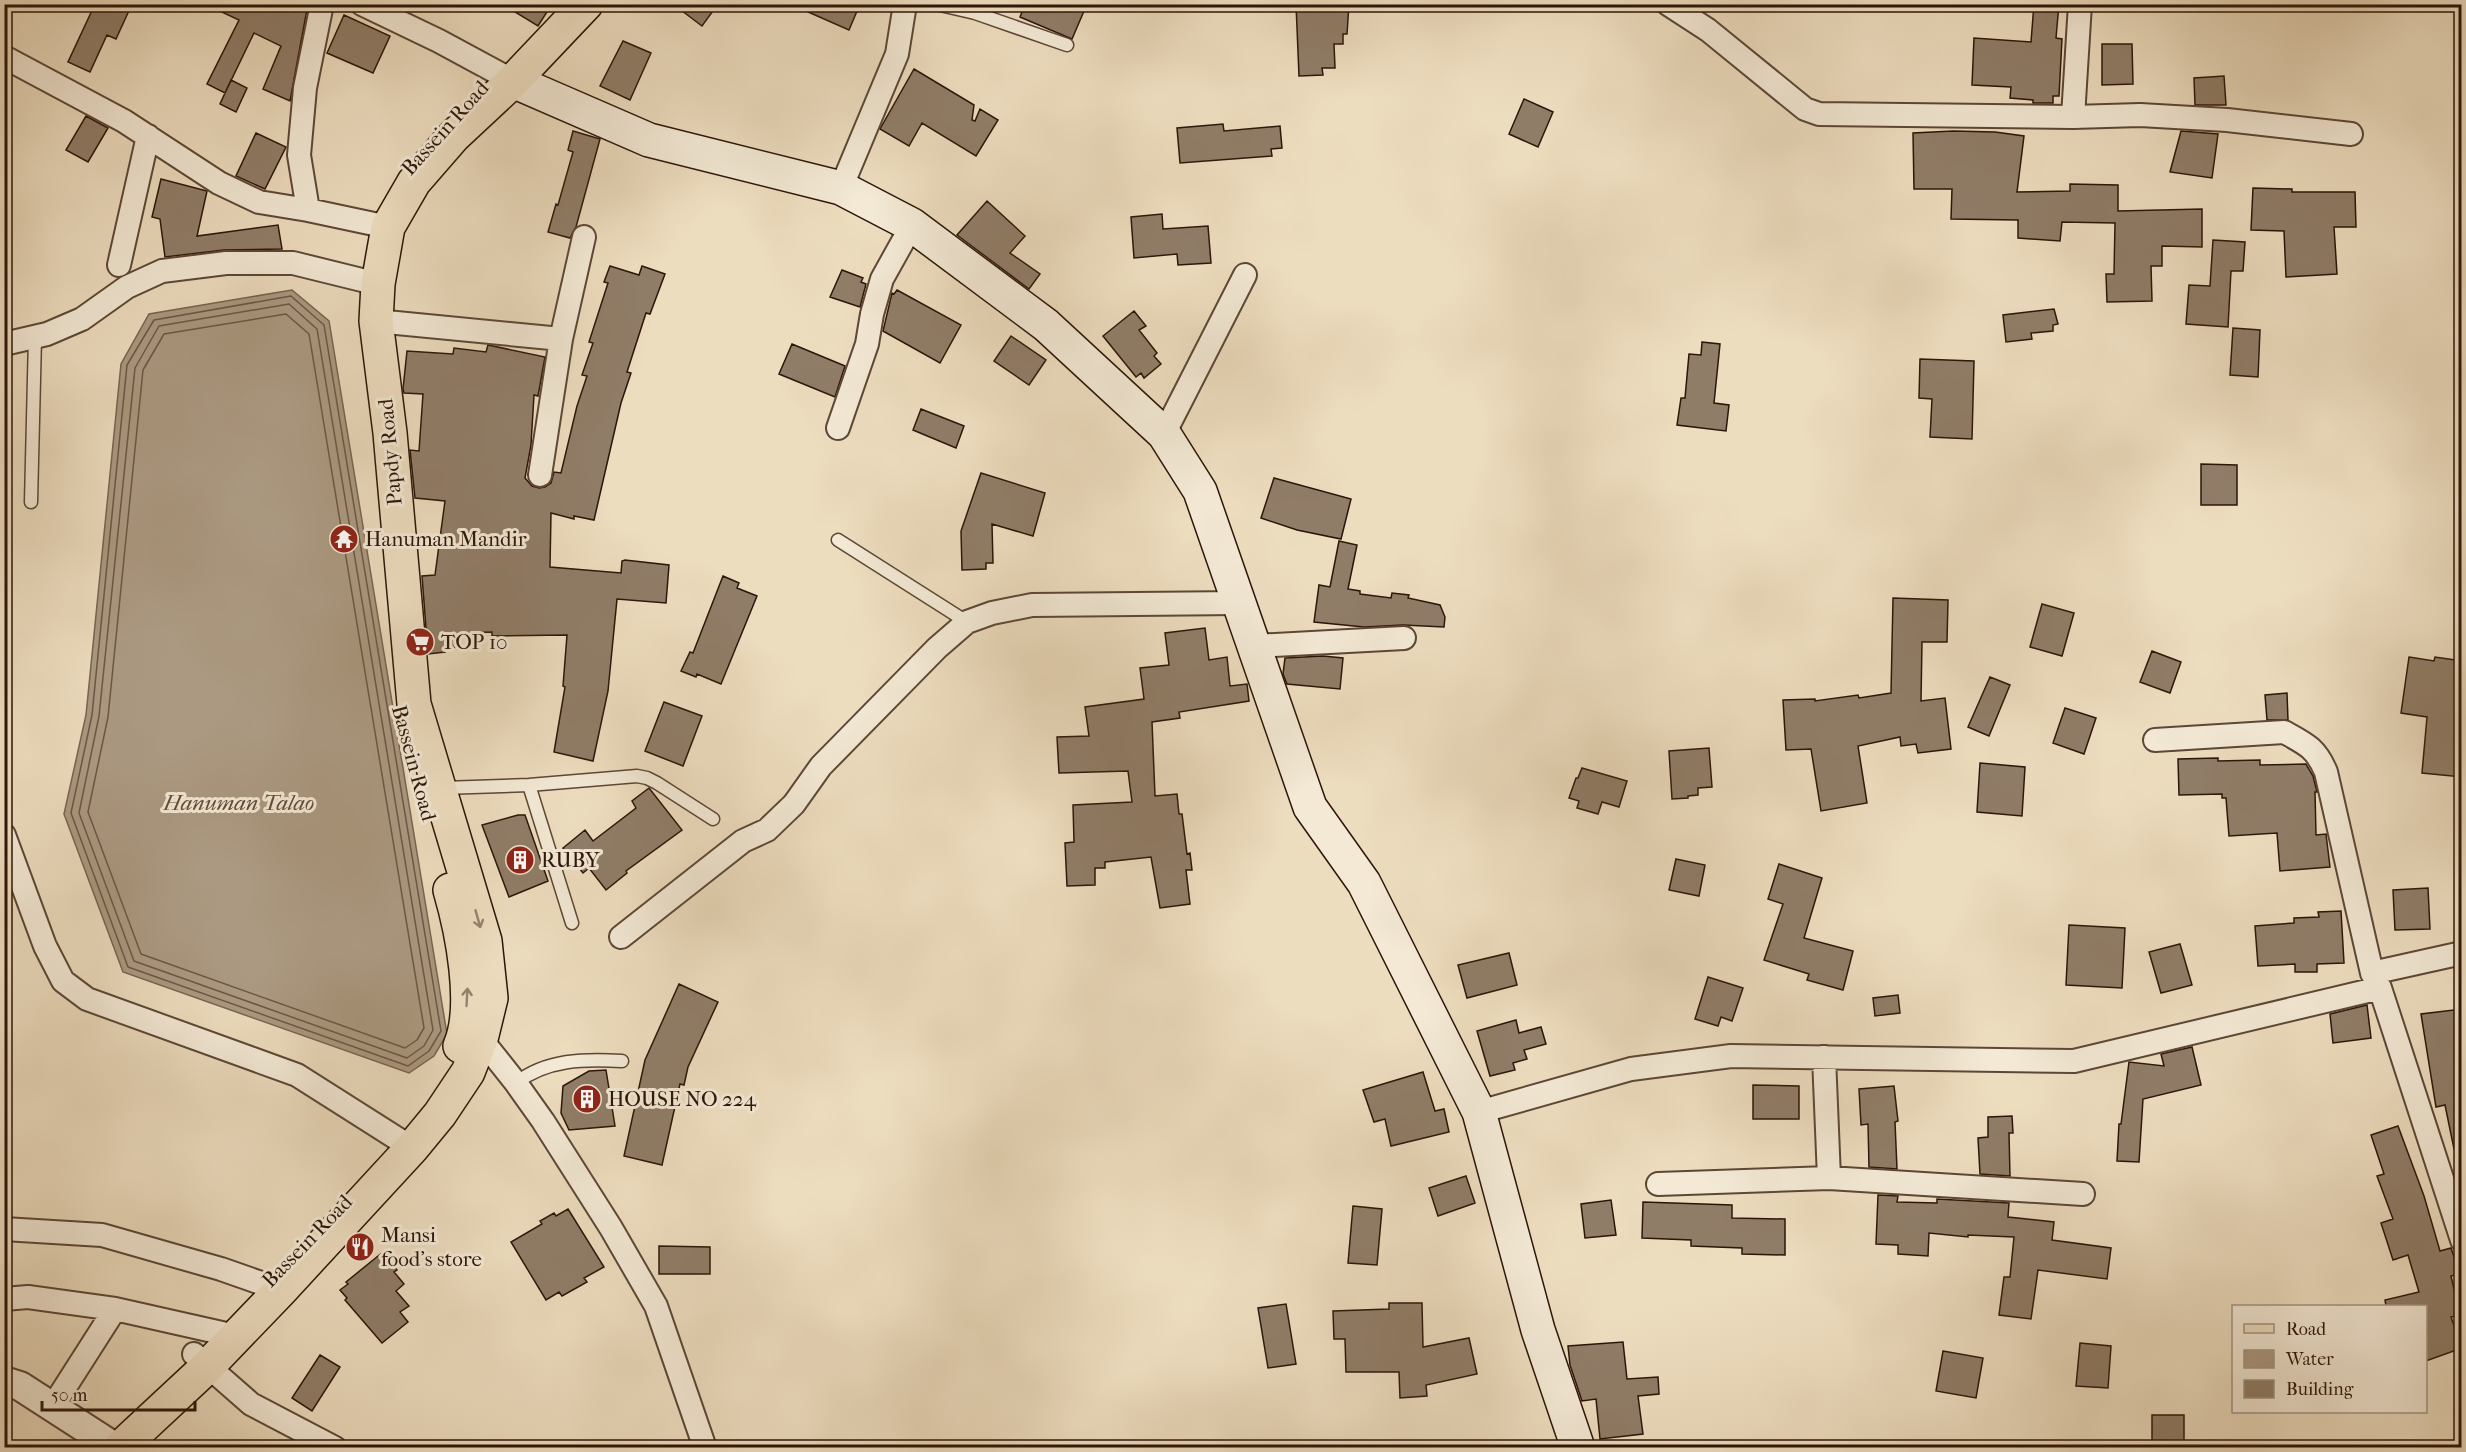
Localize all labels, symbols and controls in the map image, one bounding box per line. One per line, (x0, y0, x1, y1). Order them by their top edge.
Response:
street label: Bassein Road (396, 75, 494, 180)
street label: Papdy Road (373, 397, 407, 506)
temple icon: Hanuman Mandir (328, 523, 360, 555)
place label: Hanuman Mandir (365, 527, 527, 551)
supermarket icon: TOP 10 (404, 626, 436, 658)
place label: TOP 10 (441, 630, 508, 654)
street label: Bassein Road (387, 702, 441, 824)
water label: Hanuman Talao (163, 790, 314, 816)
building icon: RUBY (504, 844, 536, 876)
place label: RUBY (541, 848, 600, 872)
one-way arrow (473, 910, 485, 929)
one-way arrow (461, 988, 472, 1008)
building icon: HOUSE NO 224 (571, 1083, 603, 1115)
place label: HOUSE NO 224 (608, 1087, 757, 1111)
street label: Bassein Road (257, 1189, 357, 1292)
place label: Mansi food's store (381, 1223, 482, 1271)
restaurant icon: Mansi food's store (344, 1231, 376, 1263)
legend (2232, 1305, 2427, 1413)
text: Road (2286, 1319, 2326, 1340)
text: Water (2285, 1349, 2334, 1370)
scale bar (42, 1374, 195, 1412)
text: Building (2286, 1379, 2354, 1400)
text: 50 m (51, 1385, 88, 1406)

